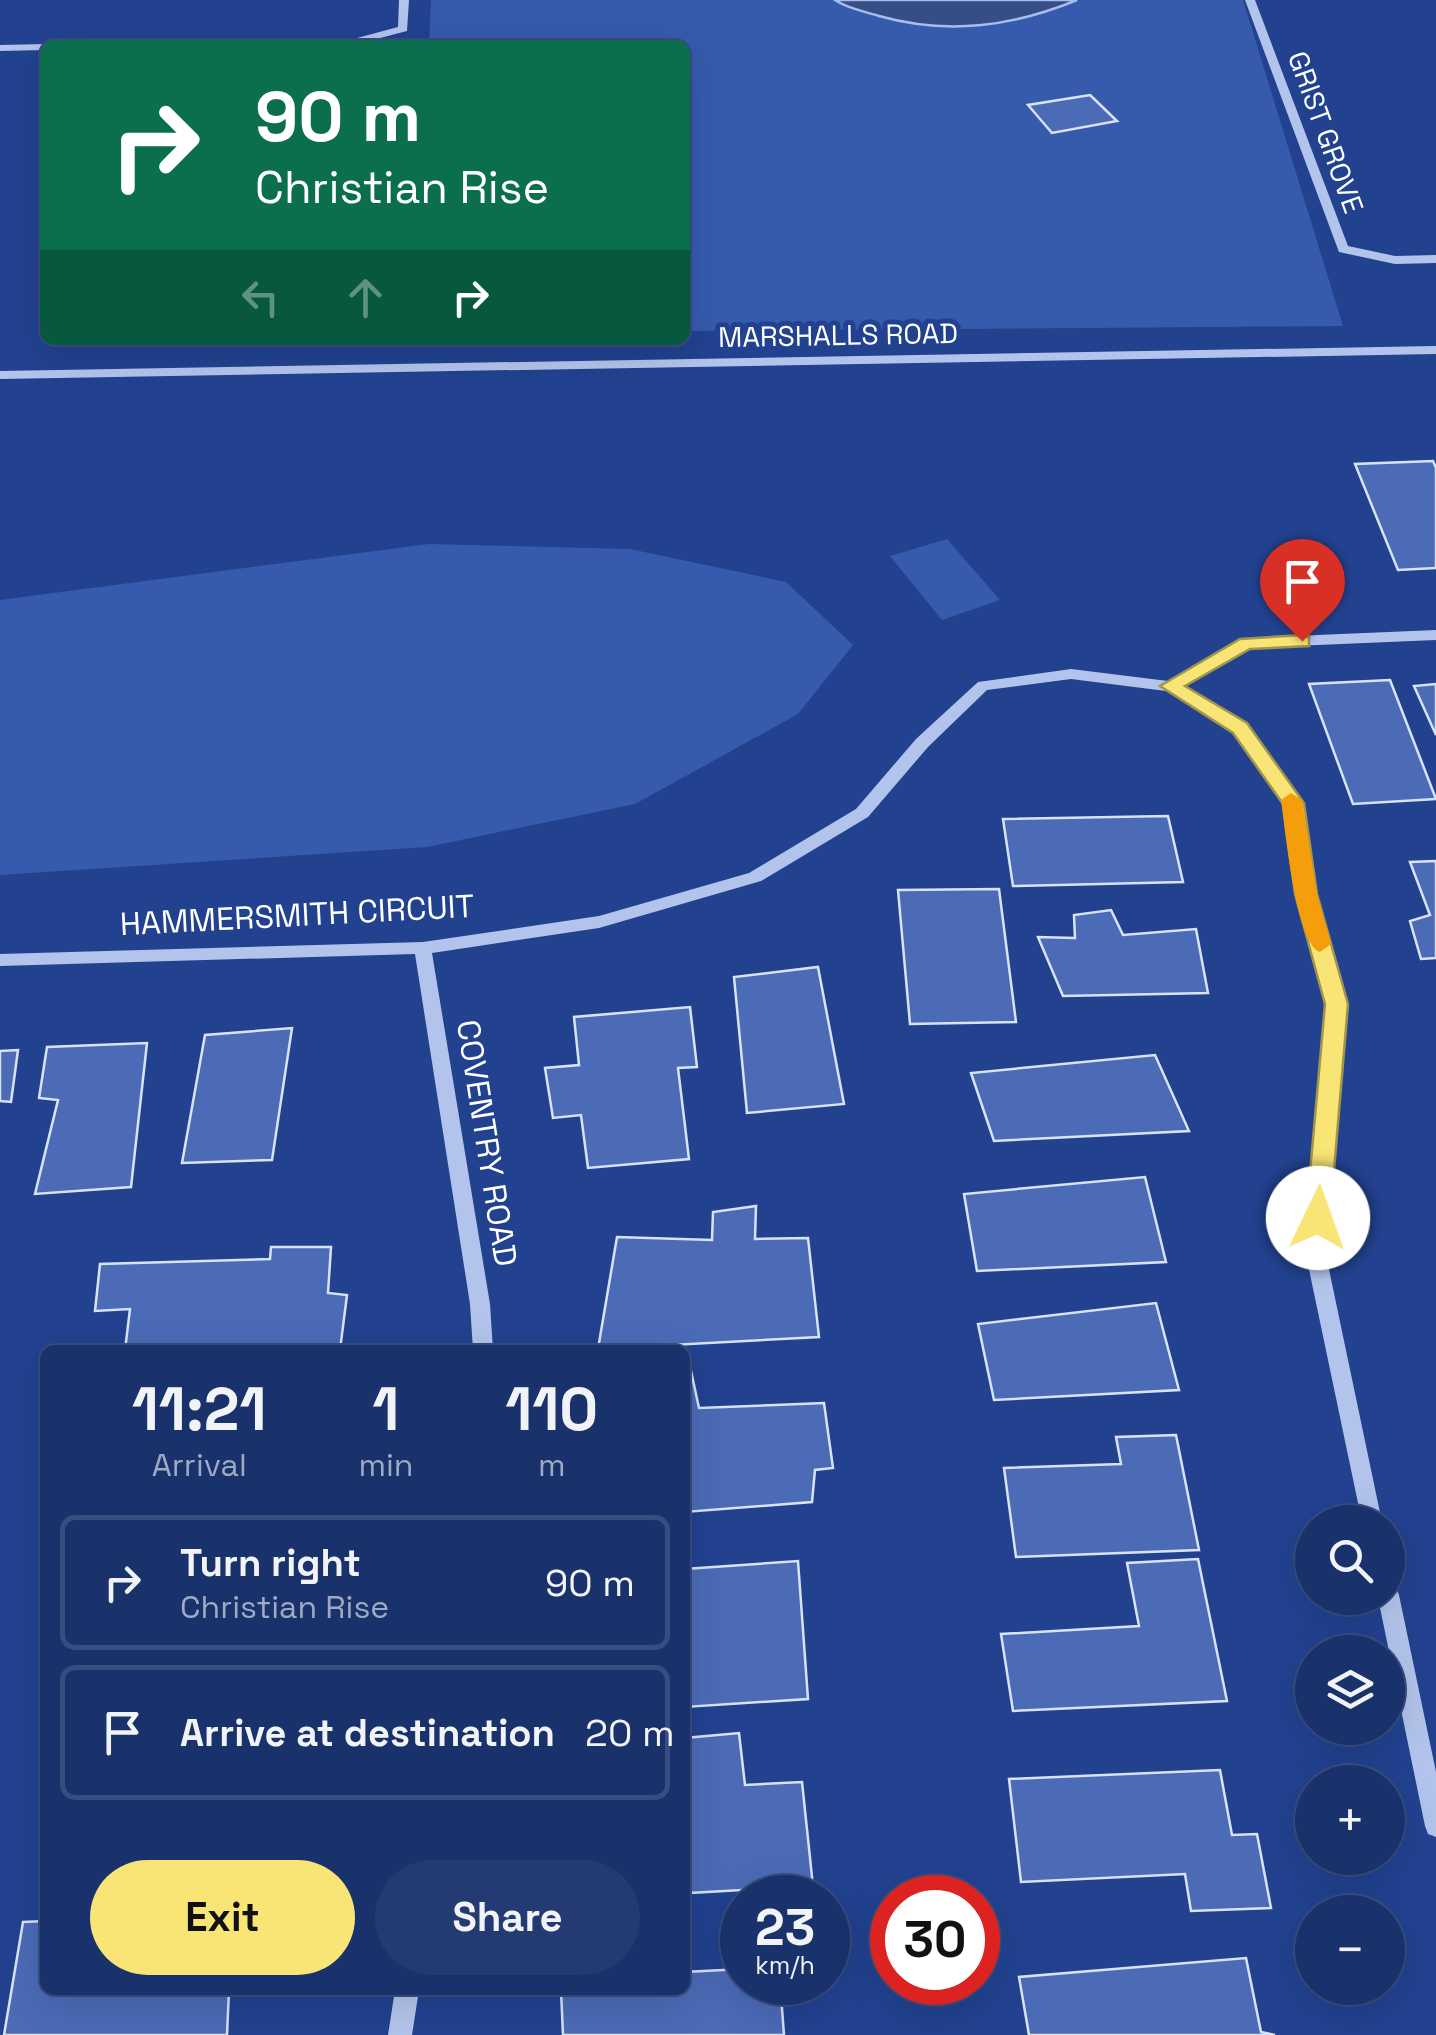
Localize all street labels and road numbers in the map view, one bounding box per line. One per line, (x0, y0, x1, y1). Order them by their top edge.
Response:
street label: GRIST GROVE (1280, 46, 1372, 218)
street label: MARSHALLS ROAD (718, 315, 958, 355)
street label: HAMMERSMITH CIRCUIT (119, 886, 475, 944)
street label: COVENTRY ROAD (448, 1017, 526, 1269)

